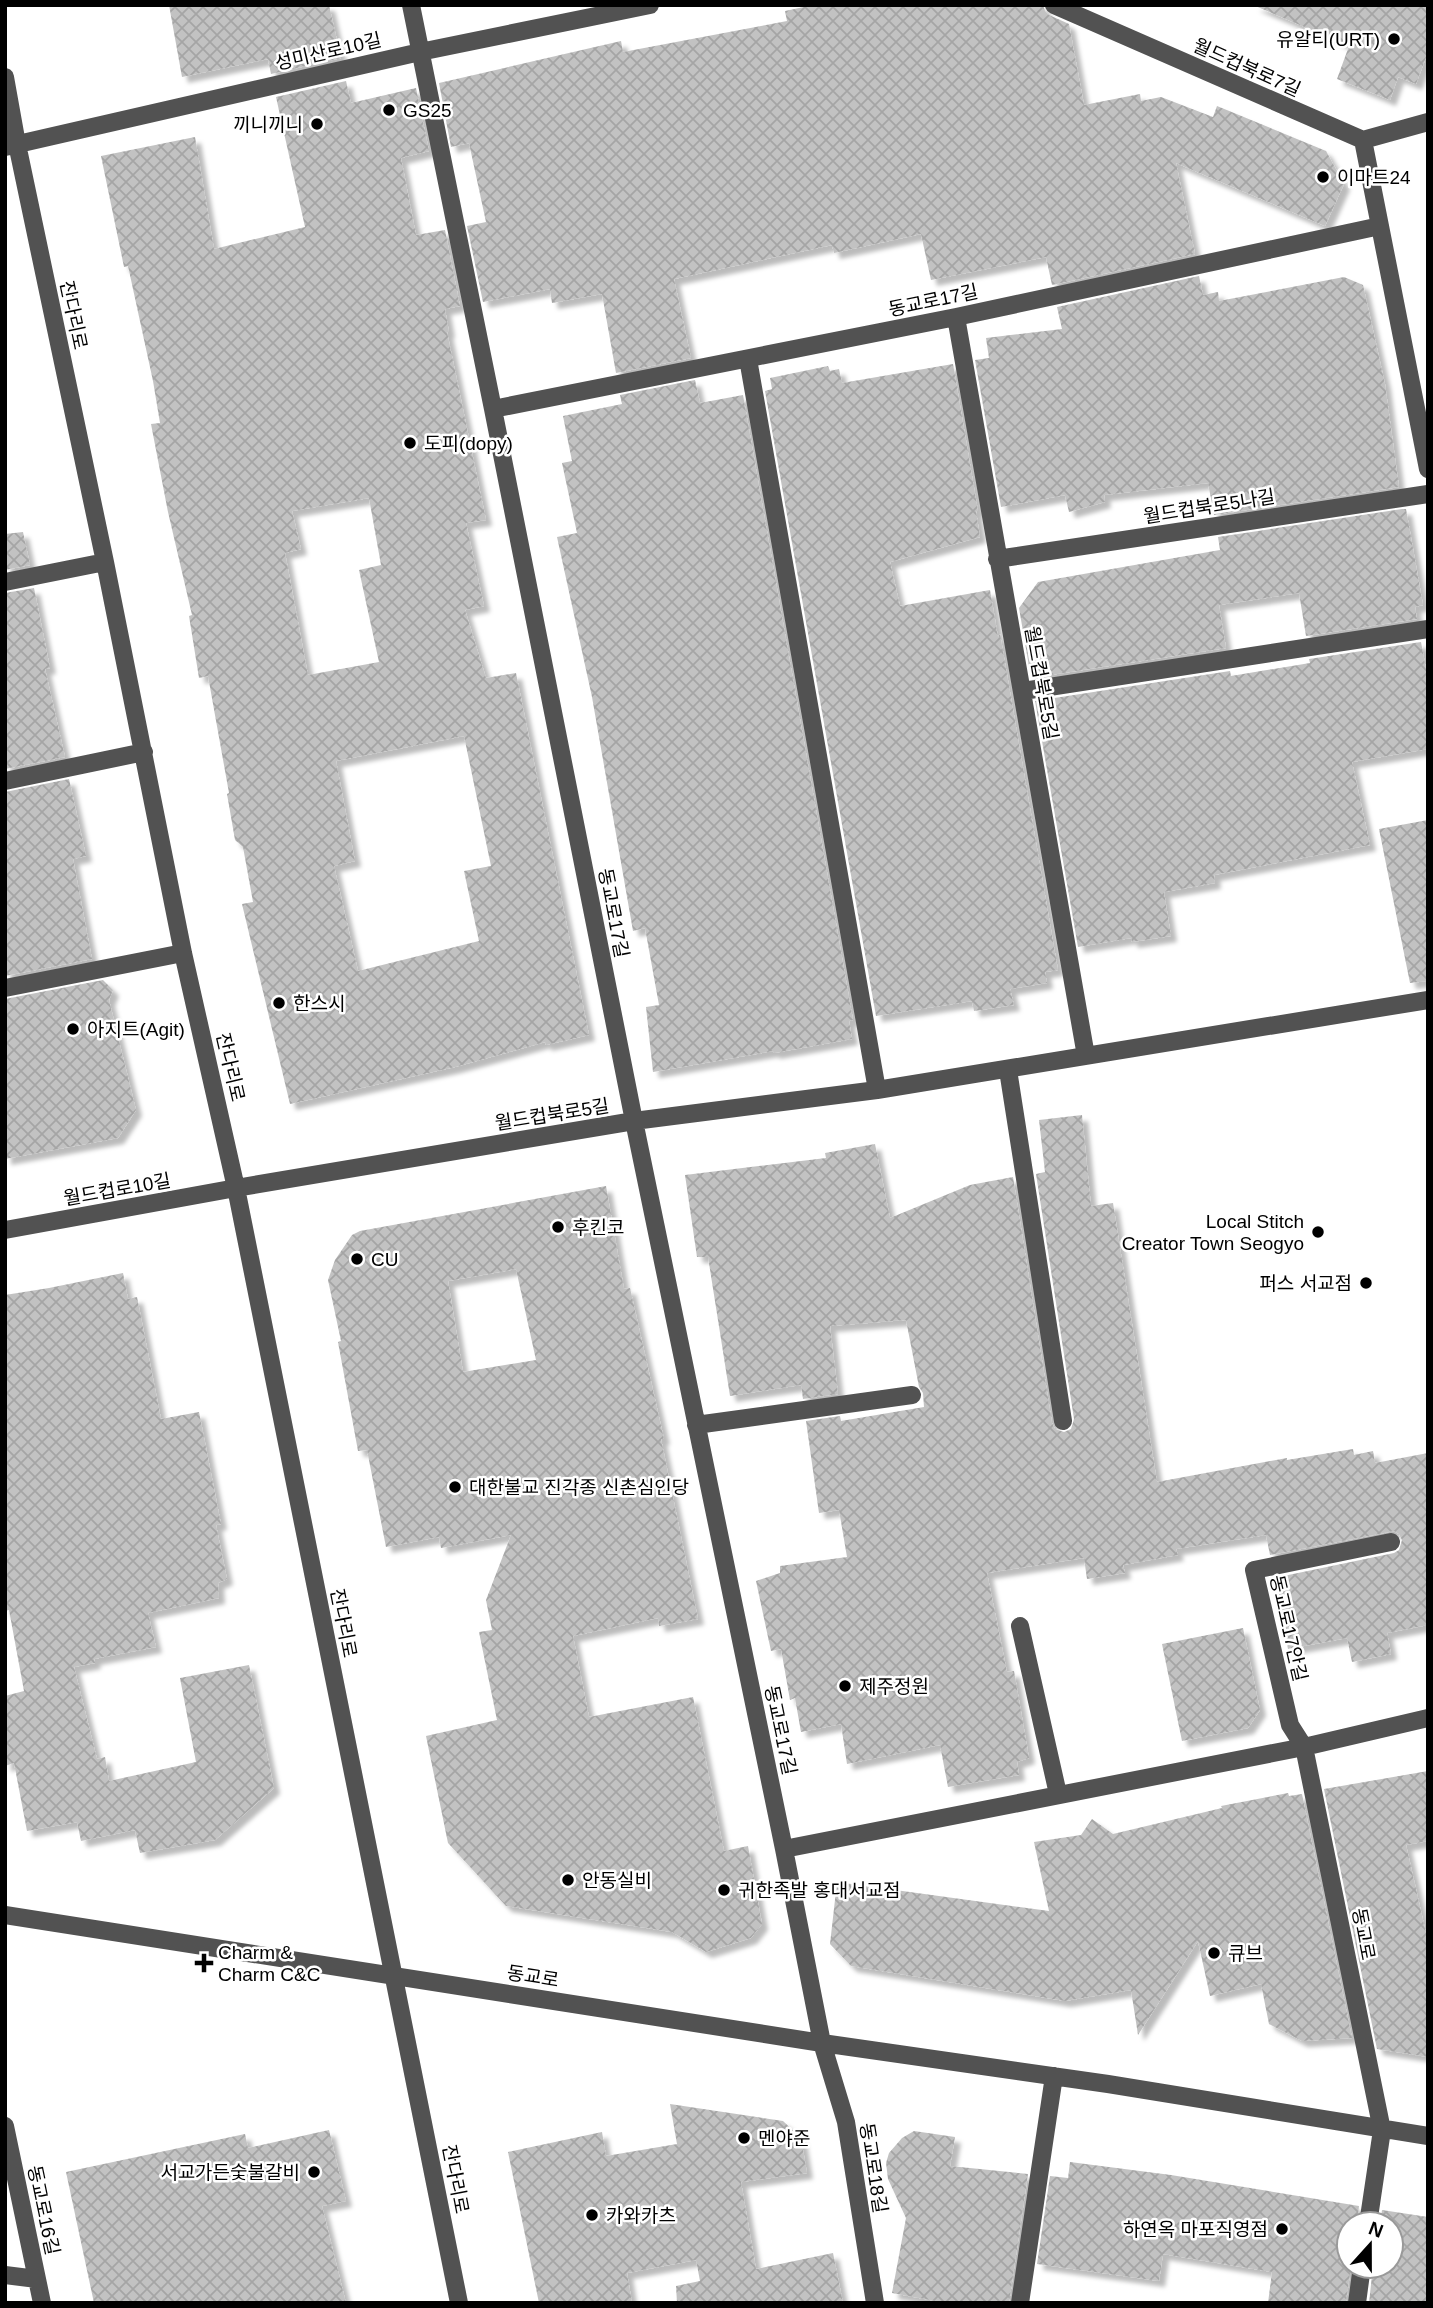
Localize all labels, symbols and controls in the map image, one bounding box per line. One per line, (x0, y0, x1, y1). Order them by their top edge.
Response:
street label: 성미산로10길 (273, 29, 383, 74)
place label: 유알티(URT) (1276, 29, 1380, 50)
marker: 유알티(URT) (1386, 31, 1402, 47)
street label: 월드컵북로7길 (1190, 34, 1304, 101)
place label: GS25 (403, 100, 452, 121)
marker: GS25 (381, 102, 397, 118)
place label: 끼니끼니 (233, 114, 303, 135)
marker: 끼니끼니 (309, 116, 325, 132)
place label: 이마트24 (1337, 167, 1411, 188)
marker: 이마트24 (1315, 169, 1331, 185)
street label: 잔다리로 (56, 279, 91, 351)
street label: 동교로17길 (886, 281, 980, 320)
place label: 도피(dopy) (424, 433, 513, 454)
marker: 도피(dopy) (402, 435, 418, 451)
street label: 월드컵북로5나길 (1142, 486, 1276, 527)
street label: 월드컵북로5길 (1021, 624, 1062, 742)
street label: 동교로17길 (595, 866, 633, 960)
place label: 한스시 (293, 993, 345, 1014)
marker: 한스시 (271, 995, 287, 1011)
place label: 아지트(Agit) (87, 1019, 185, 1040)
marker: 아지트(Agit) (65, 1021, 81, 1037)
street label: 잔다리로 (212, 1031, 249, 1104)
street label: 월드컵북로5길 (493, 1095, 611, 1134)
street label: 월드컵로10길 (62, 1170, 172, 1209)
place label: Local Stitch Creator Town Seogyo (1122, 1211, 1304, 1254)
place label: 후킨코 (572, 1217, 624, 1238)
marker: 후킨코 (550, 1219, 566, 1235)
marker: Local Stitch Creator Town Seogyo (1310, 1224, 1326, 1240)
place label: CU (371, 1249, 398, 1270)
marker: CU (349, 1251, 365, 1267)
place label: 퍼스 서교점 (1259, 1273, 1352, 1294)
marker: 퍼스 서교점 (1358, 1275, 1374, 1291)
place label: 대한불교 진각종 신촌심인당 (469, 1477, 689, 1498)
marker: 대한불교 진각종 신촌심인당 (447, 1479, 463, 1495)
street label: 동교로17안길 (1266, 1573, 1311, 1683)
street label: 잔다리로 (327, 1587, 360, 1659)
place label: 제주정원 (859, 1676, 929, 1697)
marker: 제주정원 (837, 1678, 853, 1694)
street label: 동교로17길 (761, 1683, 800, 1777)
place label: 안동실비 (582, 1870, 652, 1891)
marker: 안동실비 (560, 1872, 576, 1888)
place label: 귀한족발 홍대서교점 (738, 1880, 901, 1901)
marker: 귀한족발 홍대서교점 (716, 1882, 732, 1898)
street label: 동교로 (1348, 1906, 1379, 1962)
place label: Charm & Charm C&C (218, 1942, 320, 1985)
place label: 큐브 (1228, 1943, 1263, 1964)
marker: 큐브 (1206, 1945, 1222, 1961)
marker: Charm & Charm C&C (196, 1955, 212, 1971)
street label: 동교로 (505, 1962, 560, 1991)
street label: 동교로18길 (856, 2121, 891, 2215)
place label: 멘야준 (758, 2128, 810, 2149)
marker: 멘야준 (736, 2130, 752, 2146)
street label: 잔다리로 (439, 2143, 472, 2215)
place label: 서교가든숯불갈비 (160, 2162, 300, 2183)
street label: 동교로16길 (24, 2163, 63, 2257)
marker: 서교가든숯불갈비 (306, 2164, 322, 2180)
place label: 카와카츠 (606, 2205, 676, 2226)
marker: 카와카츠 (584, 2207, 600, 2223)
north arrow (1335, 2210, 1405, 2280)
text: N (1366, 2217, 1386, 2242)
place label: 하연옥 마포직영점 (1123, 2219, 1268, 2240)
marker: 하연옥 마포직영점 (1274, 2221, 1290, 2237)

